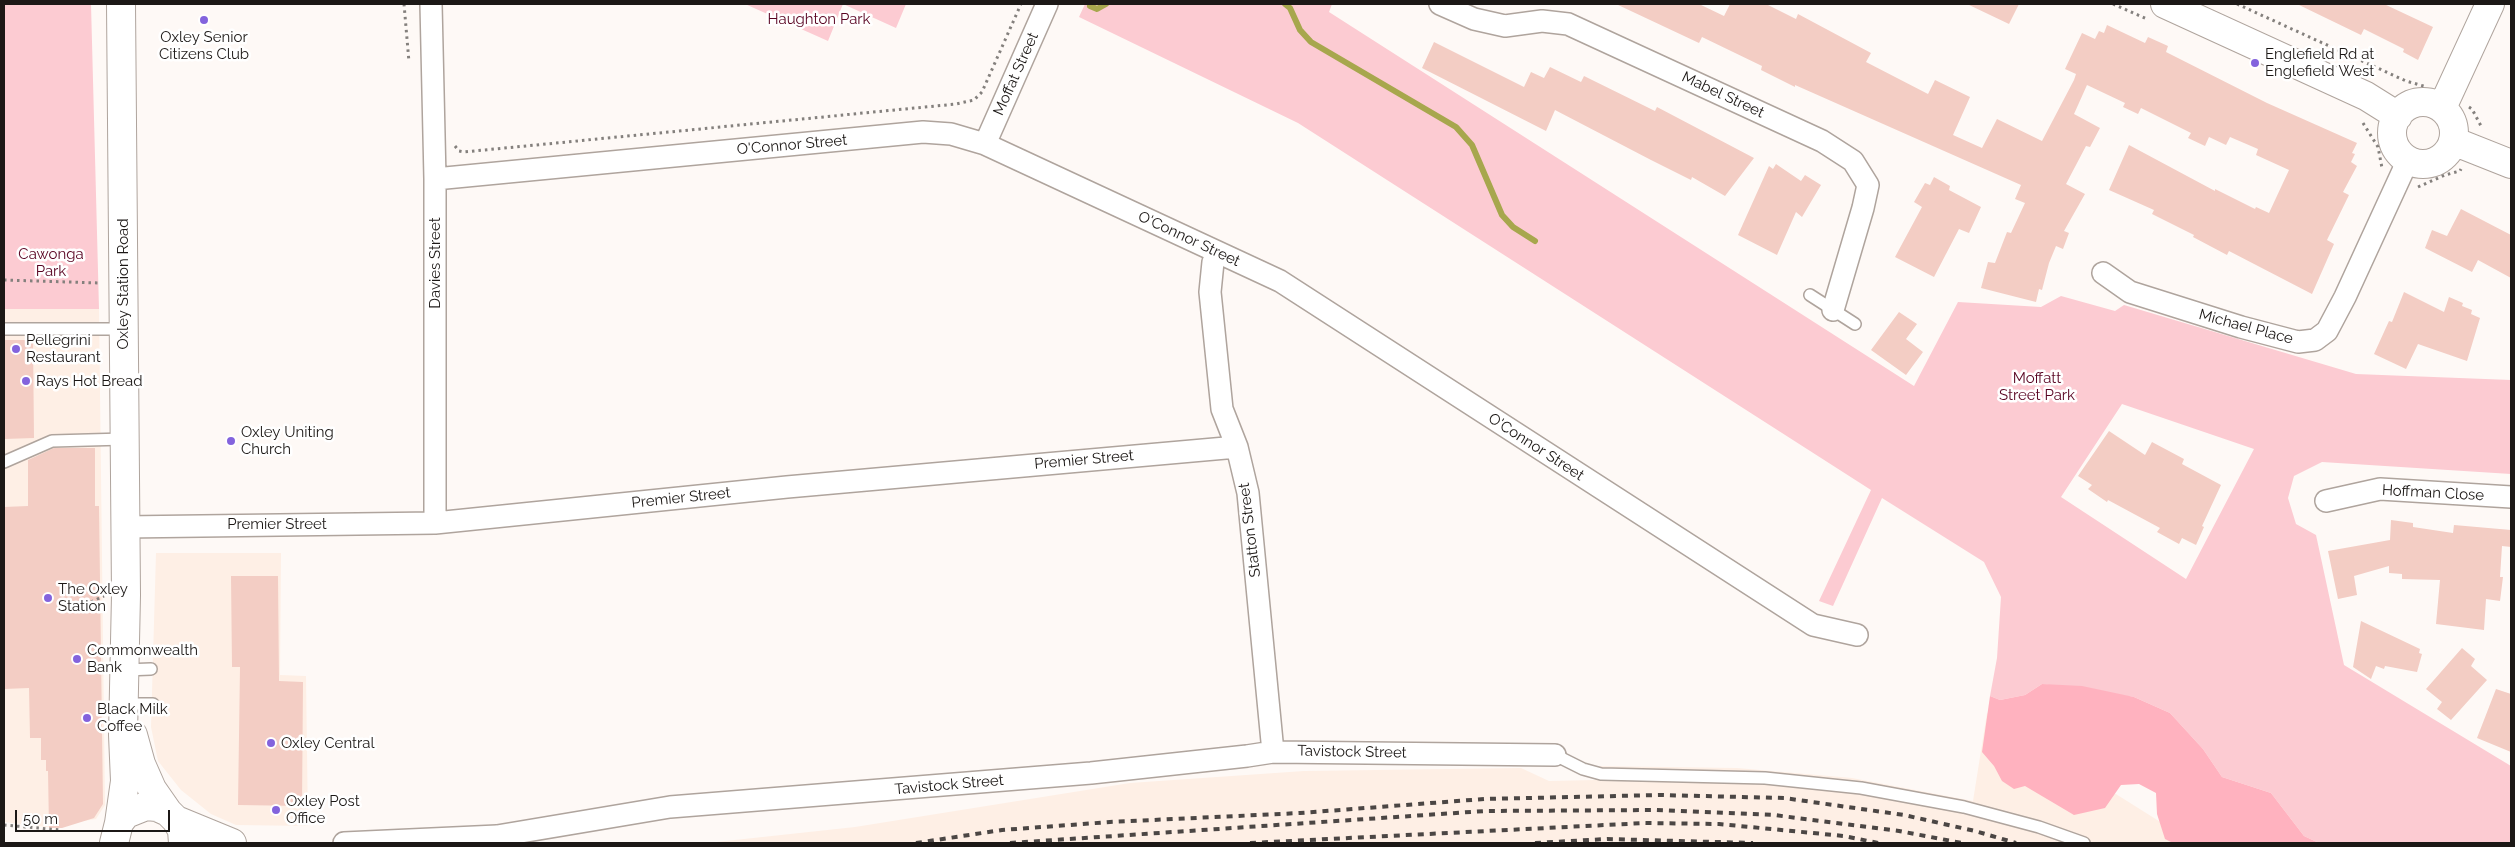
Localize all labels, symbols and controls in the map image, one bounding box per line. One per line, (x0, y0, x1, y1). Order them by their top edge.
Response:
park label: Haughton Park (767, 10, 871, 28)
marker: Oxley Senior Citizens Club (198, 14, 210, 26)
place label: Oxley Senior Citizens Club (159, 28, 249, 63)
street label: Moffat Street (990, 30, 1042, 118)
place label: Englefield Rd at Englefield West (2265, 45, 2374, 80)
marker: Englefield Rd at Englefield West (2249, 57, 2261, 69)
street label: Mabel Street (1679, 68, 1767, 122)
street label: O'Connor Street (736, 131, 848, 159)
street label: O'Connor Street (1135, 207, 1243, 271)
street label: Davies Street (426, 217, 444, 309)
street label: Oxley Station Road (114, 218, 132, 350)
park label: Cawonga Park (18, 245, 84, 280)
street label: Michael Place (2197, 306, 2295, 348)
place label: Pellegrini Restaurant (26, 331, 101, 366)
marker: Pellegrini Restaurant (10, 343, 22, 355)
park label: Moffatt Street Park (1999, 369, 2075, 404)
place label: Rays Hot Bread (36, 372, 143, 390)
marker: Rays Hot Bread (20, 375, 32, 387)
street label: O'Connor Street (1485, 409, 1587, 485)
place label: Oxley Uniting Church (241, 423, 334, 458)
marker: Oxley Uniting Church (225, 435, 237, 447)
street label: Premier Street (1034, 447, 1134, 473)
street label: Hoffman Close (2381, 481, 2485, 505)
street label: Statton Street (1235, 482, 1265, 578)
street label: Premier Street (630, 484, 732, 512)
street label: Premier Street (227, 515, 327, 533)
place label: The Oxley Station (58, 580, 128, 615)
marker: The Oxley Station (42, 592, 54, 604)
place label: Commonwealth Bank (87, 641, 198, 676)
marker: Commonwealth Bank (71, 653, 83, 665)
place label: Black Milk Coffee (97, 700, 168, 735)
marker: Black Milk Coffee (81, 712, 93, 724)
place label: Oxley Central (281, 734, 375, 752)
marker: Oxley Central (265, 737, 277, 749)
street label: Tavistock Street (1297, 742, 1407, 762)
street label: Tavistock Street (894, 771, 1004, 799)
place label: Oxley Post Office (286, 792, 360, 827)
scale bar (18, 800, 172, 832)
marker: Oxley Post Office (270, 804, 282, 816)
text: 50 m (23, 810, 58, 828)

